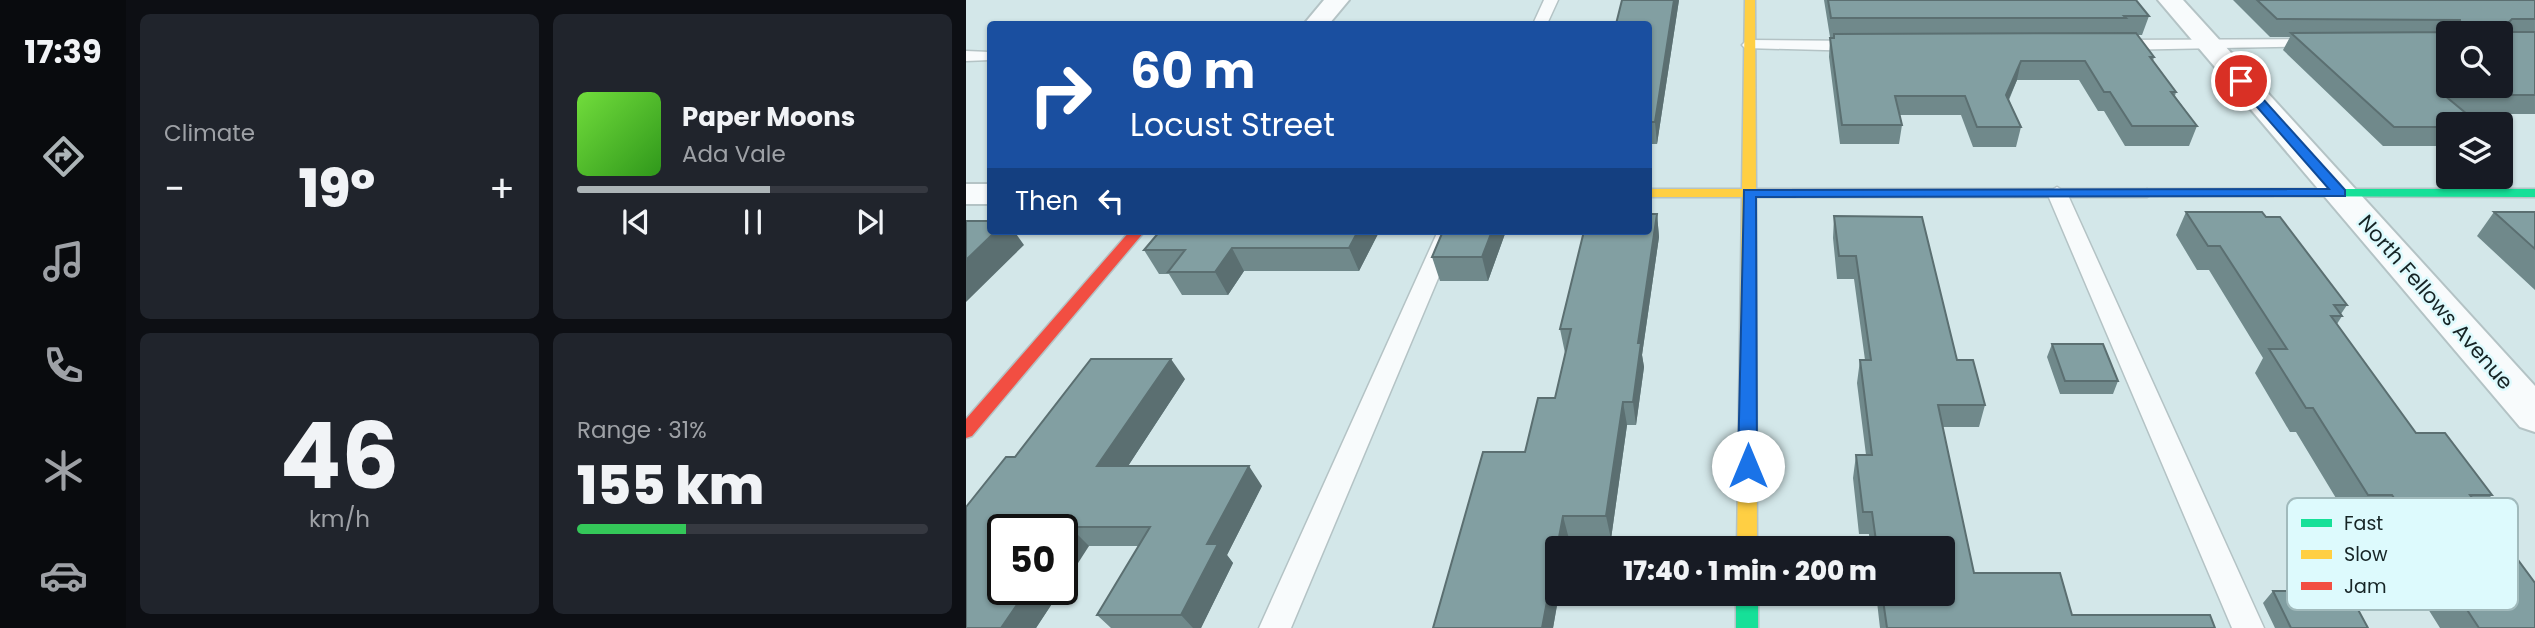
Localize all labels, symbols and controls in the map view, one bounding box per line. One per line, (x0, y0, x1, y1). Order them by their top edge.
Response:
map controls (2436, 21, 2513, 189)
button: search (2436, 21, 2513, 98)
text: 17:39 (24, 29, 102, 74)
text: 60 m (1130, 37, 1255, 105)
icon: right (1015, 49, 1106, 140)
pin (2211, 51, 2271, 111)
icon: arrive (2222, 62, 2260, 100)
text: Paper Moons (682, 99, 855, 135)
text: Locust Street (1130, 102, 1335, 147)
button: layers (2436, 112, 2513, 189)
text: Climate (164, 117, 255, 149)
icon: directions (39, 132, 88, 181)
text: Ada Vale (682, 138, 786, 170)
text: 19° (299, 152, 375, 225)
text: − (164, 162, 185, 215)
text: + (489, 162, 515, 215)
icon: left (1092, 182, 1130, 220)
text: Then (1015, 183, 1078, 219)
icon: previous (617, 203, 655, 241)
icon: pause (734, 203, 772, 241)
icon: next (851, 203, 889, 241)
street label: North Fellows Avenue (2352, 208, 2520, 396)
icon: music (39, 237, 88, 286)
icon: phone (39, 341, 88, 390)
text: 46 (280, 392, 399, 520)
text: Range · 31% (577, 414, 707, 446)
position arrow (1711, 429, 1785, 503)
icon: climate (39, 446, 88, 495)
text: 155 km (577, 449, 764, 522)
legend (2287, 498, 2518, 610)
text: km/h (309, 503, 370, 535)
text: Fast (2344, 510, 2383, 537)
speed limit sign: 50 (987, 514, 1078, 605)
text: Slow (2344, 541, 2388, 568)
icon: car (39, 551, 88, 600)
text: 17:40 · 1 min · 200 m (1623, 553, 1877, 589)
text: Jam (2344, 573, 2386, 600)

